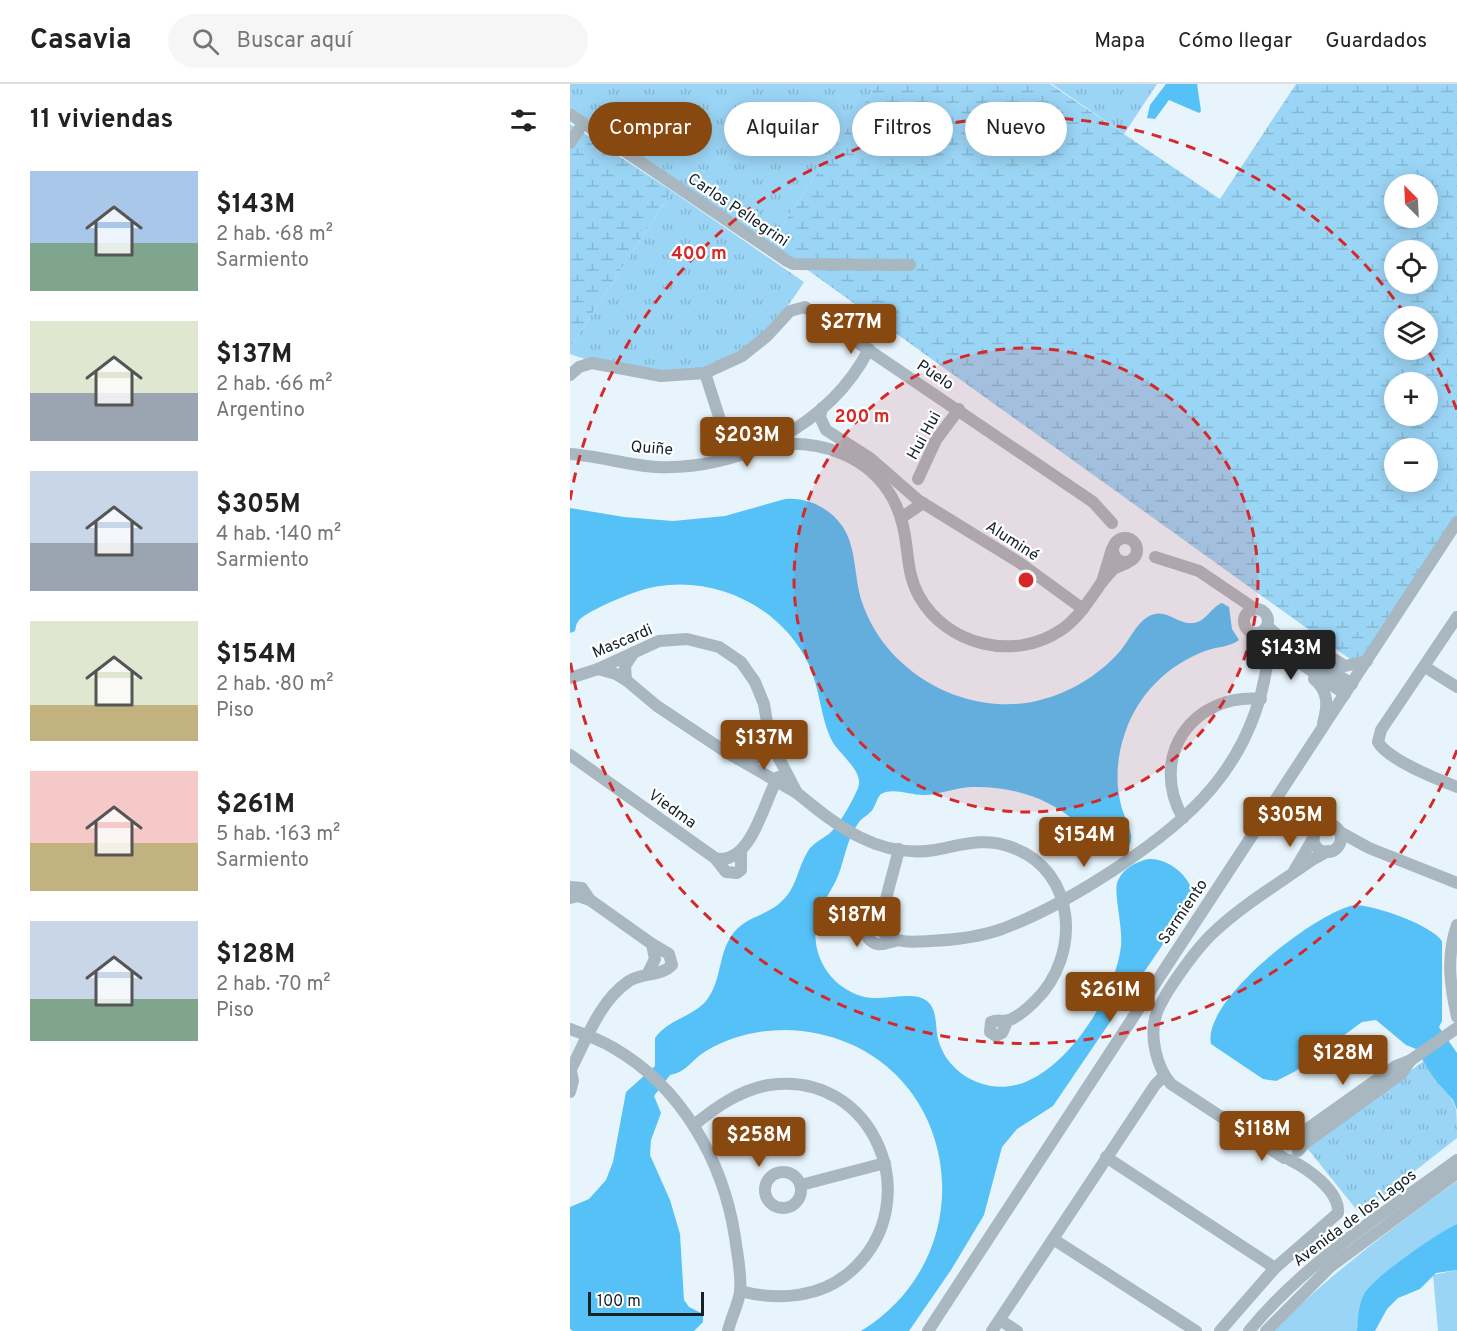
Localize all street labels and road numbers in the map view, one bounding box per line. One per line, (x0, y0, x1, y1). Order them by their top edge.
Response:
street label: Carlos Pellegrini (683, 169, 792, 252)
street label: Puelo (913, 356, 957, 395)
street label: Hui Hui (903, 408, 946, 464)
street label: Quiñe (630, 437, 674, 461)
street label: Aluminé (981, 517, 1042, 566)
street label: Mascardi (590, 620, 656, 663)
street label: Viedma (644, 786, 700, 833)
street label: Sarmiento (1155, 876, 1213, 949)
street label: Avenida de los Lagos (1289, 1166, 1421, 1272)

